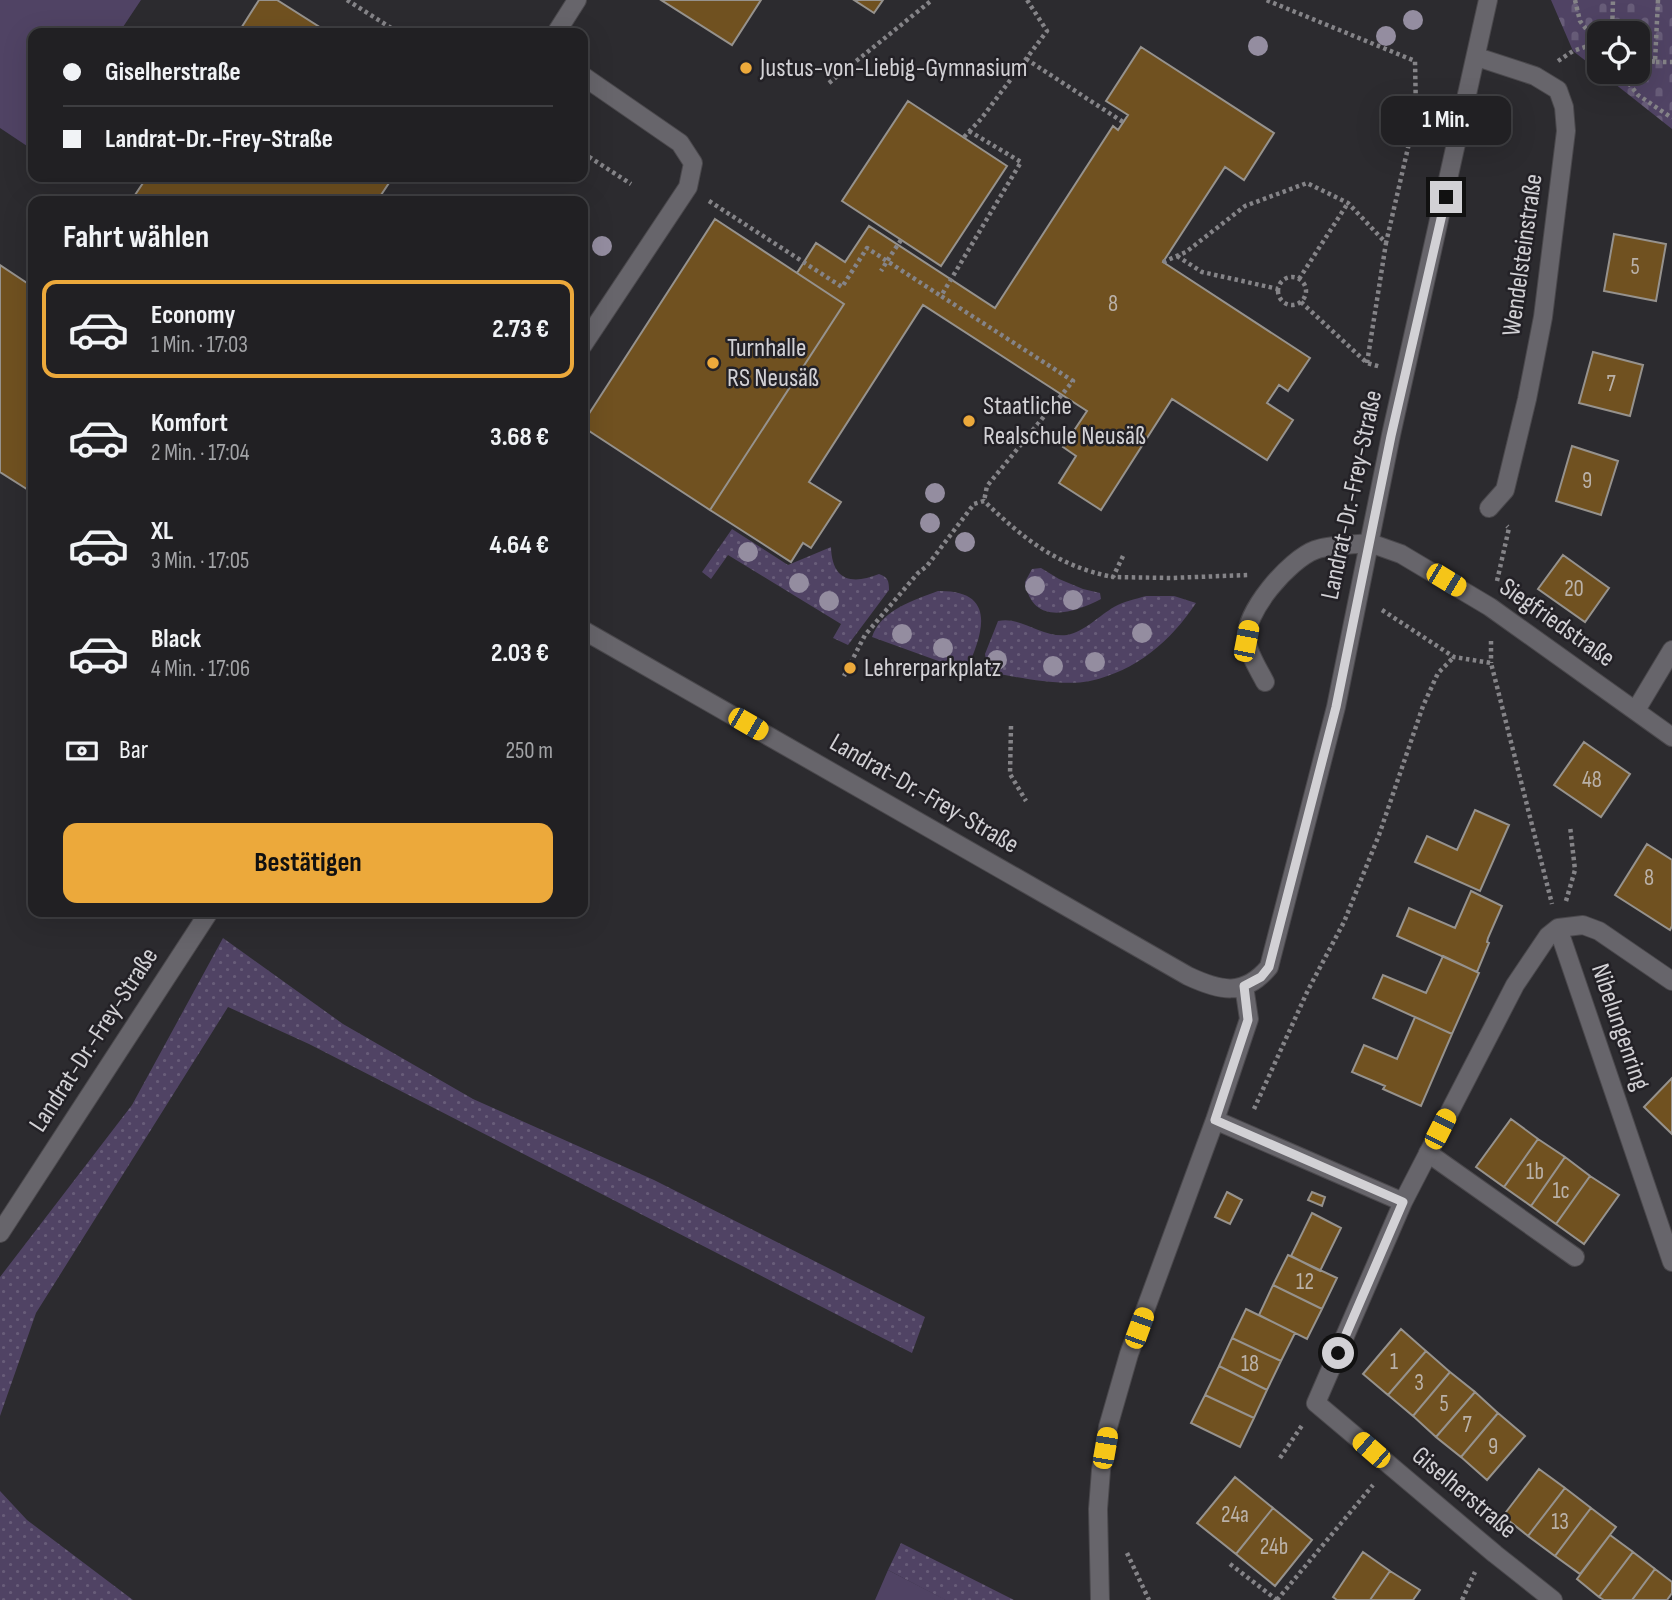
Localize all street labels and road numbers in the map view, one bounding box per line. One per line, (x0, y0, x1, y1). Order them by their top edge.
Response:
street label: Wendelsteinstraße (1496, 172, 1550, 338)
street label: Landrat-Dr.-Frey-Straße (1315, 388, 1389, 602)
street label: Siegfriedstraße (1493, 572, 1621, 674)
street label: Landrat-Dr.-Frey-Straße (824, 727, 1024, 861)
street label: Landrat-Dr.-Frey-Straße (23, 942, 165, 1138)
street label: Nibelungenring (1584, 960, 1656, 1094)
street label: Giselherstraße (1405, 1440, 1523, 1546)

